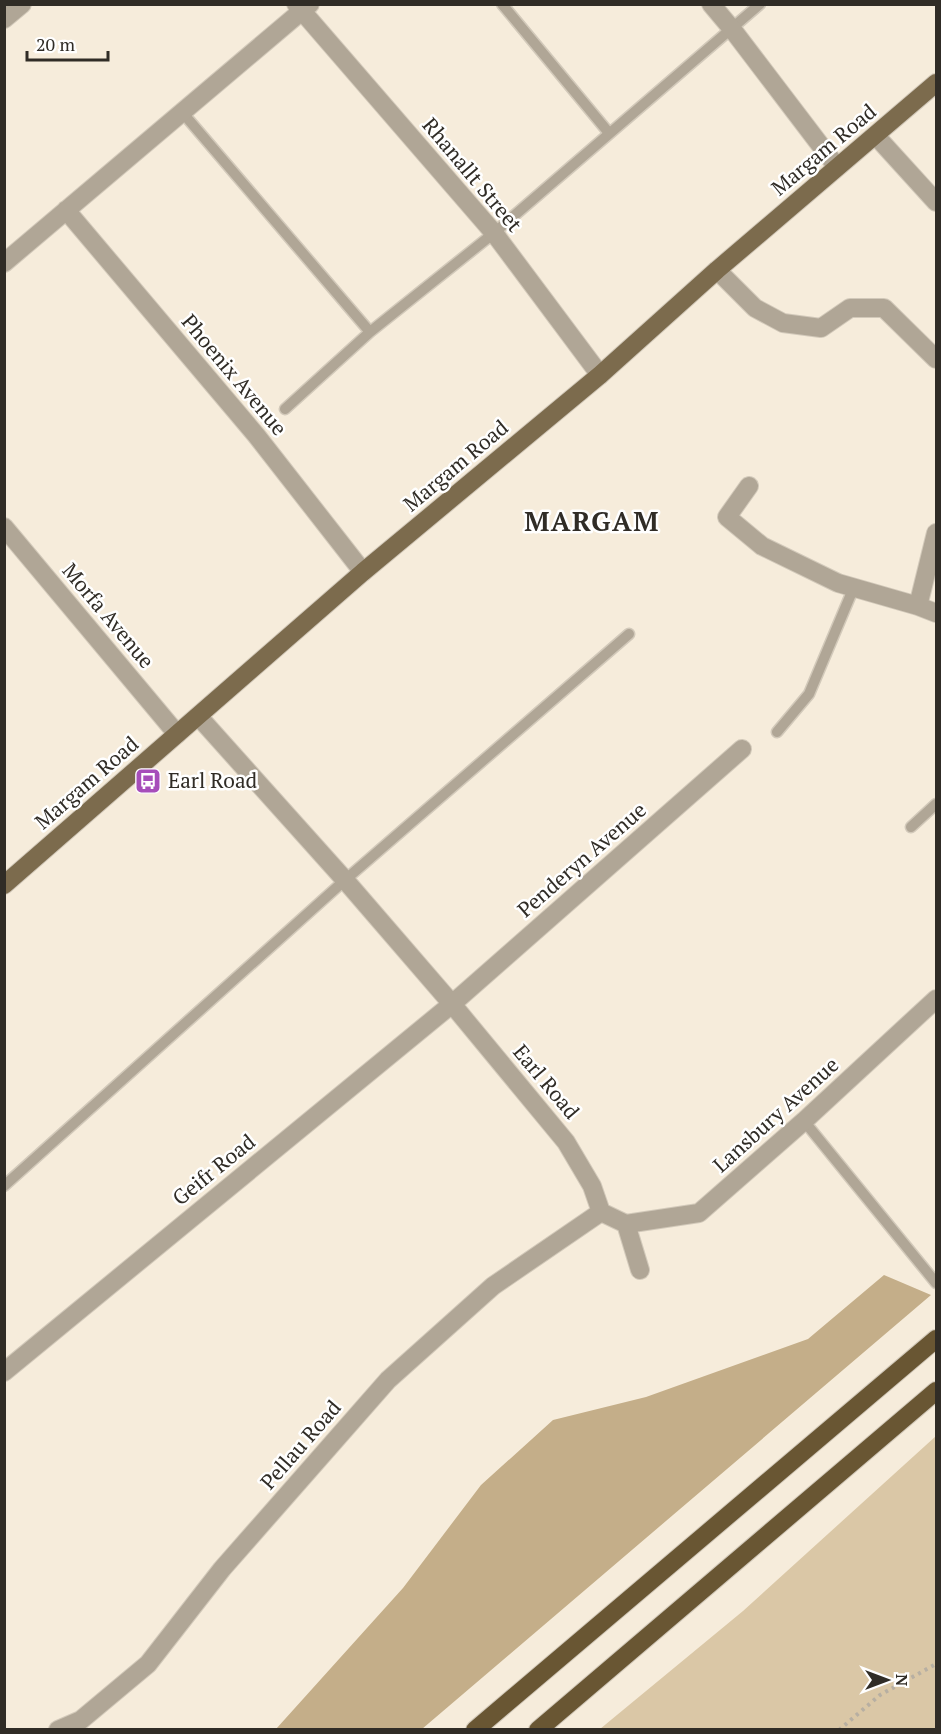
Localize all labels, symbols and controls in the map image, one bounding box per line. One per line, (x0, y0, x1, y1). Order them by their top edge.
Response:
scale bar (27, 24, 108, 62)
text: 20 m (36, 32, 76, 56)
street label: Margam Road (765, 97, 882, 201)
street label: Rhanallt Street (417, 111, 529, 238)
street label: Phoenix Avenue (176, 308, 294, 441)
street label: Margam Road (397, 413, 514, 517)
district label: MARGAM (524, 503, 660, 539)
street label: Morfa Avenue (57, 557, 161, 674)
street label: Margam Road (29, 729, 144, 835)
bus stop icon: Earl Road (133, 766, 163, 796)
place label: Earl Road (168, 766, 258, 794)
street label: Penderyn Avenue (511, 796, 652, 923)
street label: Earl Road (507, 1038, 586, 1125)
street label: Lansbury Avenue (707, 1050, 844, 1178)
street label: Geifr Road (166, 1127, 261, 1211)
street label: Pellau Road (254, 1394, 347, 1495)
north arrow (857, 1650, 917, 1710)
text: N (891, 1674, 913, 1686)

